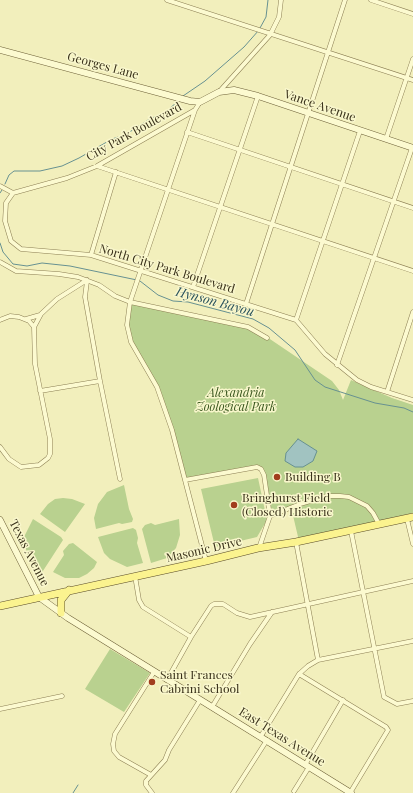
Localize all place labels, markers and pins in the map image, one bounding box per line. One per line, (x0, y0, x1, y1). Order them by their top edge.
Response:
place label: Building B (285, 470, 341, 484)
marker: Building B (272, 472, 282, 482)
place label: Bringhurst Field (Closed) Historic (242, 491, 332, 519)
marker: Bringhurst Field (Closed) Historic (229, 500, 239, 510)
place label: Saint Frances Cabrini School (160, 668, 239, 696)
marker: Saint Frances Cabrini School (147, 677, 157, 687)

